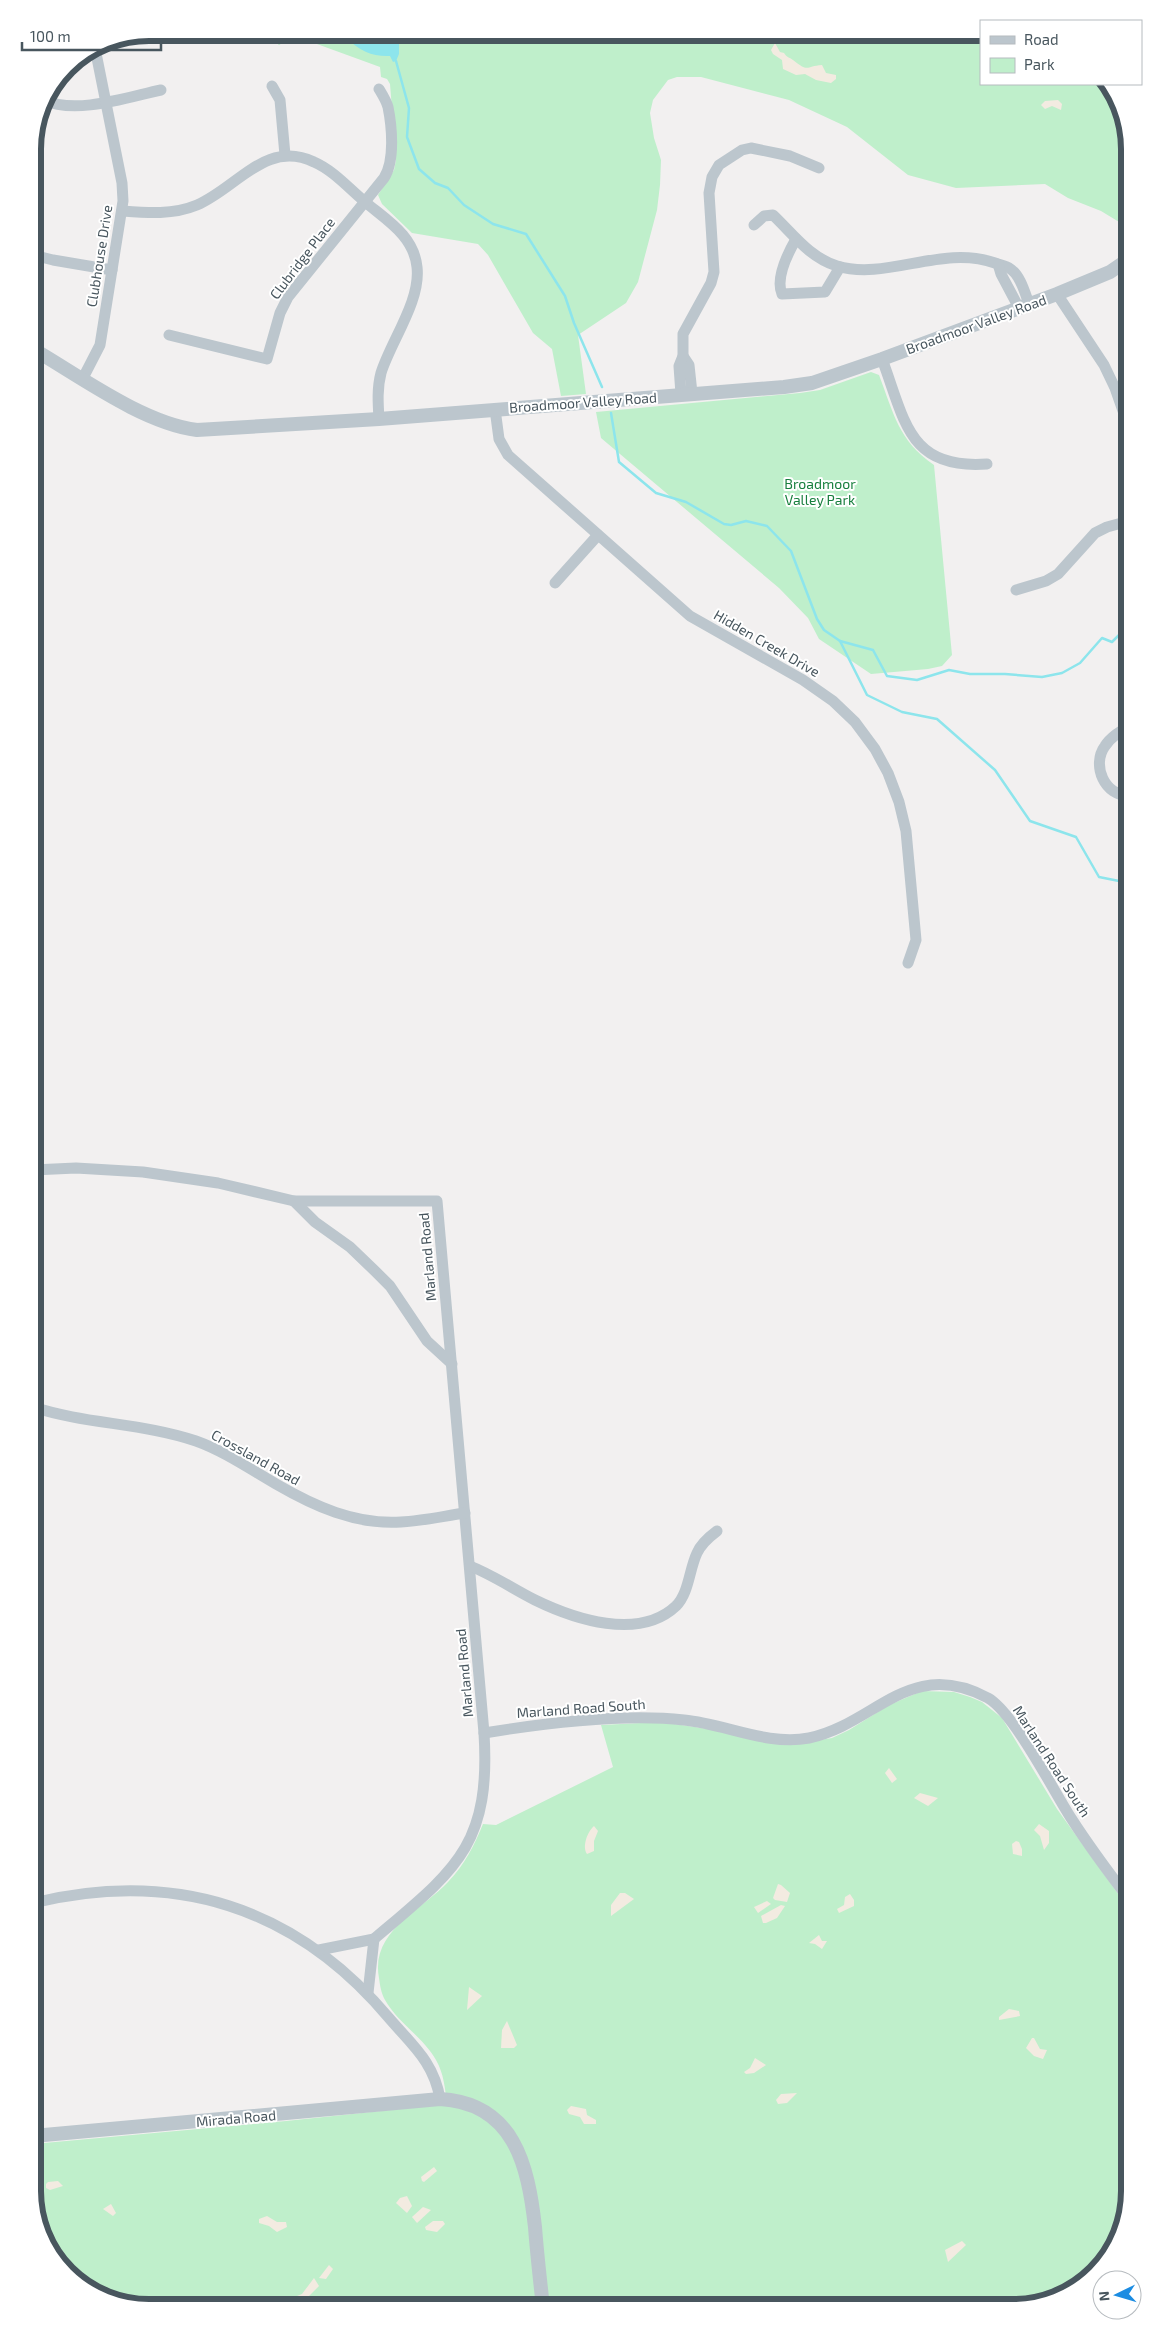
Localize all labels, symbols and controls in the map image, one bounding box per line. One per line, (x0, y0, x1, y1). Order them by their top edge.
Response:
scale bar (22, 20, 161, 52)
legend (980, 20, 1142, 85)
text: 100 m (30, 27, 71, 45)
text: Road (1024, 30, 1059, 48)
text: Park (1024, 55, 1055, 73)
street label: Clubhouse Drive (83, 204, 115, 308)
street label: Clubridge Place (266, 214, 338, 302)
street label: Broadmoor Valley Road (903, 291, 1049, 357)
street label: Broadmoor Valley Road (509, 388, 657, 416)
park label: Broadmoor Valley Park (784, 475, 856, 508)
street label: Hidden Creek Drive (711, 606, 823, 680)
street label: Marland Road (415, 1212, 439, 1302)
street label: Crossland Road (209, 1426, 303, 1488)
street label: Marland Road (452, 1628, 476, 1718)
street label: Marland Road South (516, 1695, 646, 1721)
street label: Marland Road South (1010, 1702, 1094, 1820)
street label: Mirada Road (195, 2106, 277, 2130)
north arrow (1092, 2270, 1142, 2320)
text: N (1095, 2290, 1112, 2302)

